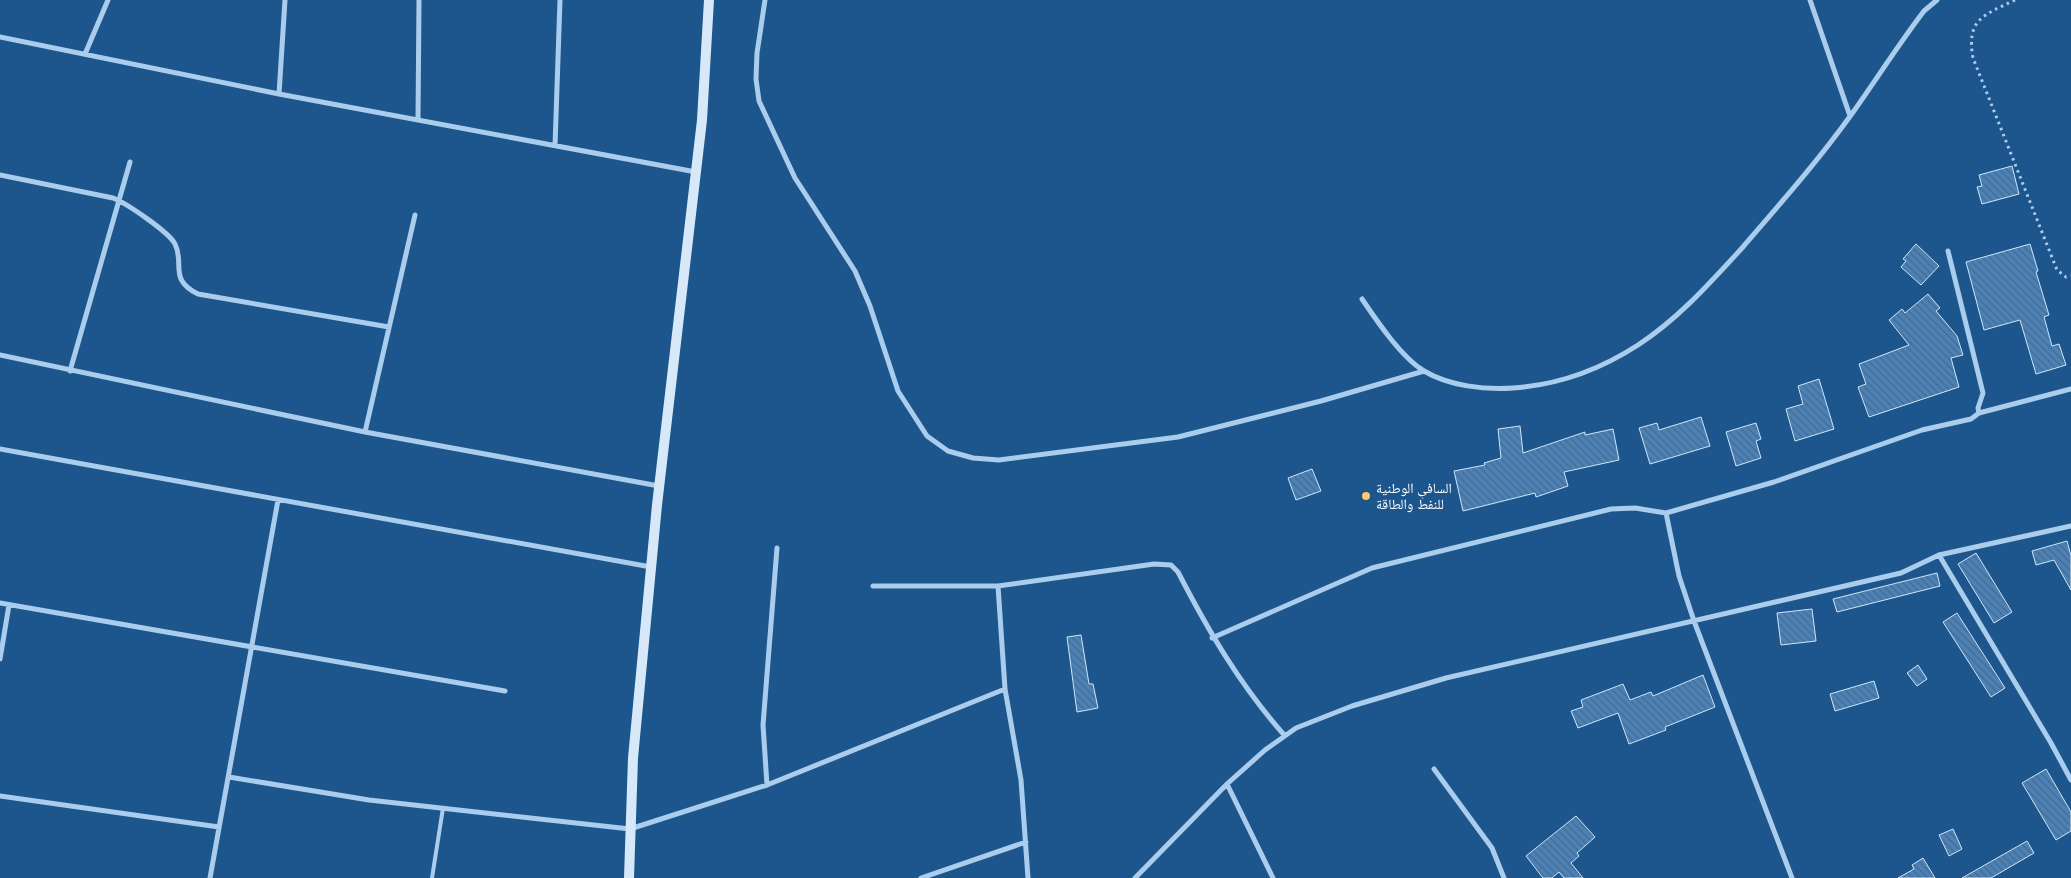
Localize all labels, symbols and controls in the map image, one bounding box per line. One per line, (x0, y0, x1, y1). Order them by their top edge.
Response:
place label: السافي الوطنية للنفط والطاقة (1376, 479, 1452, 513)
marker: السافي الوطنية للنفط والطاقة (1360, 490, 1372, 502)

